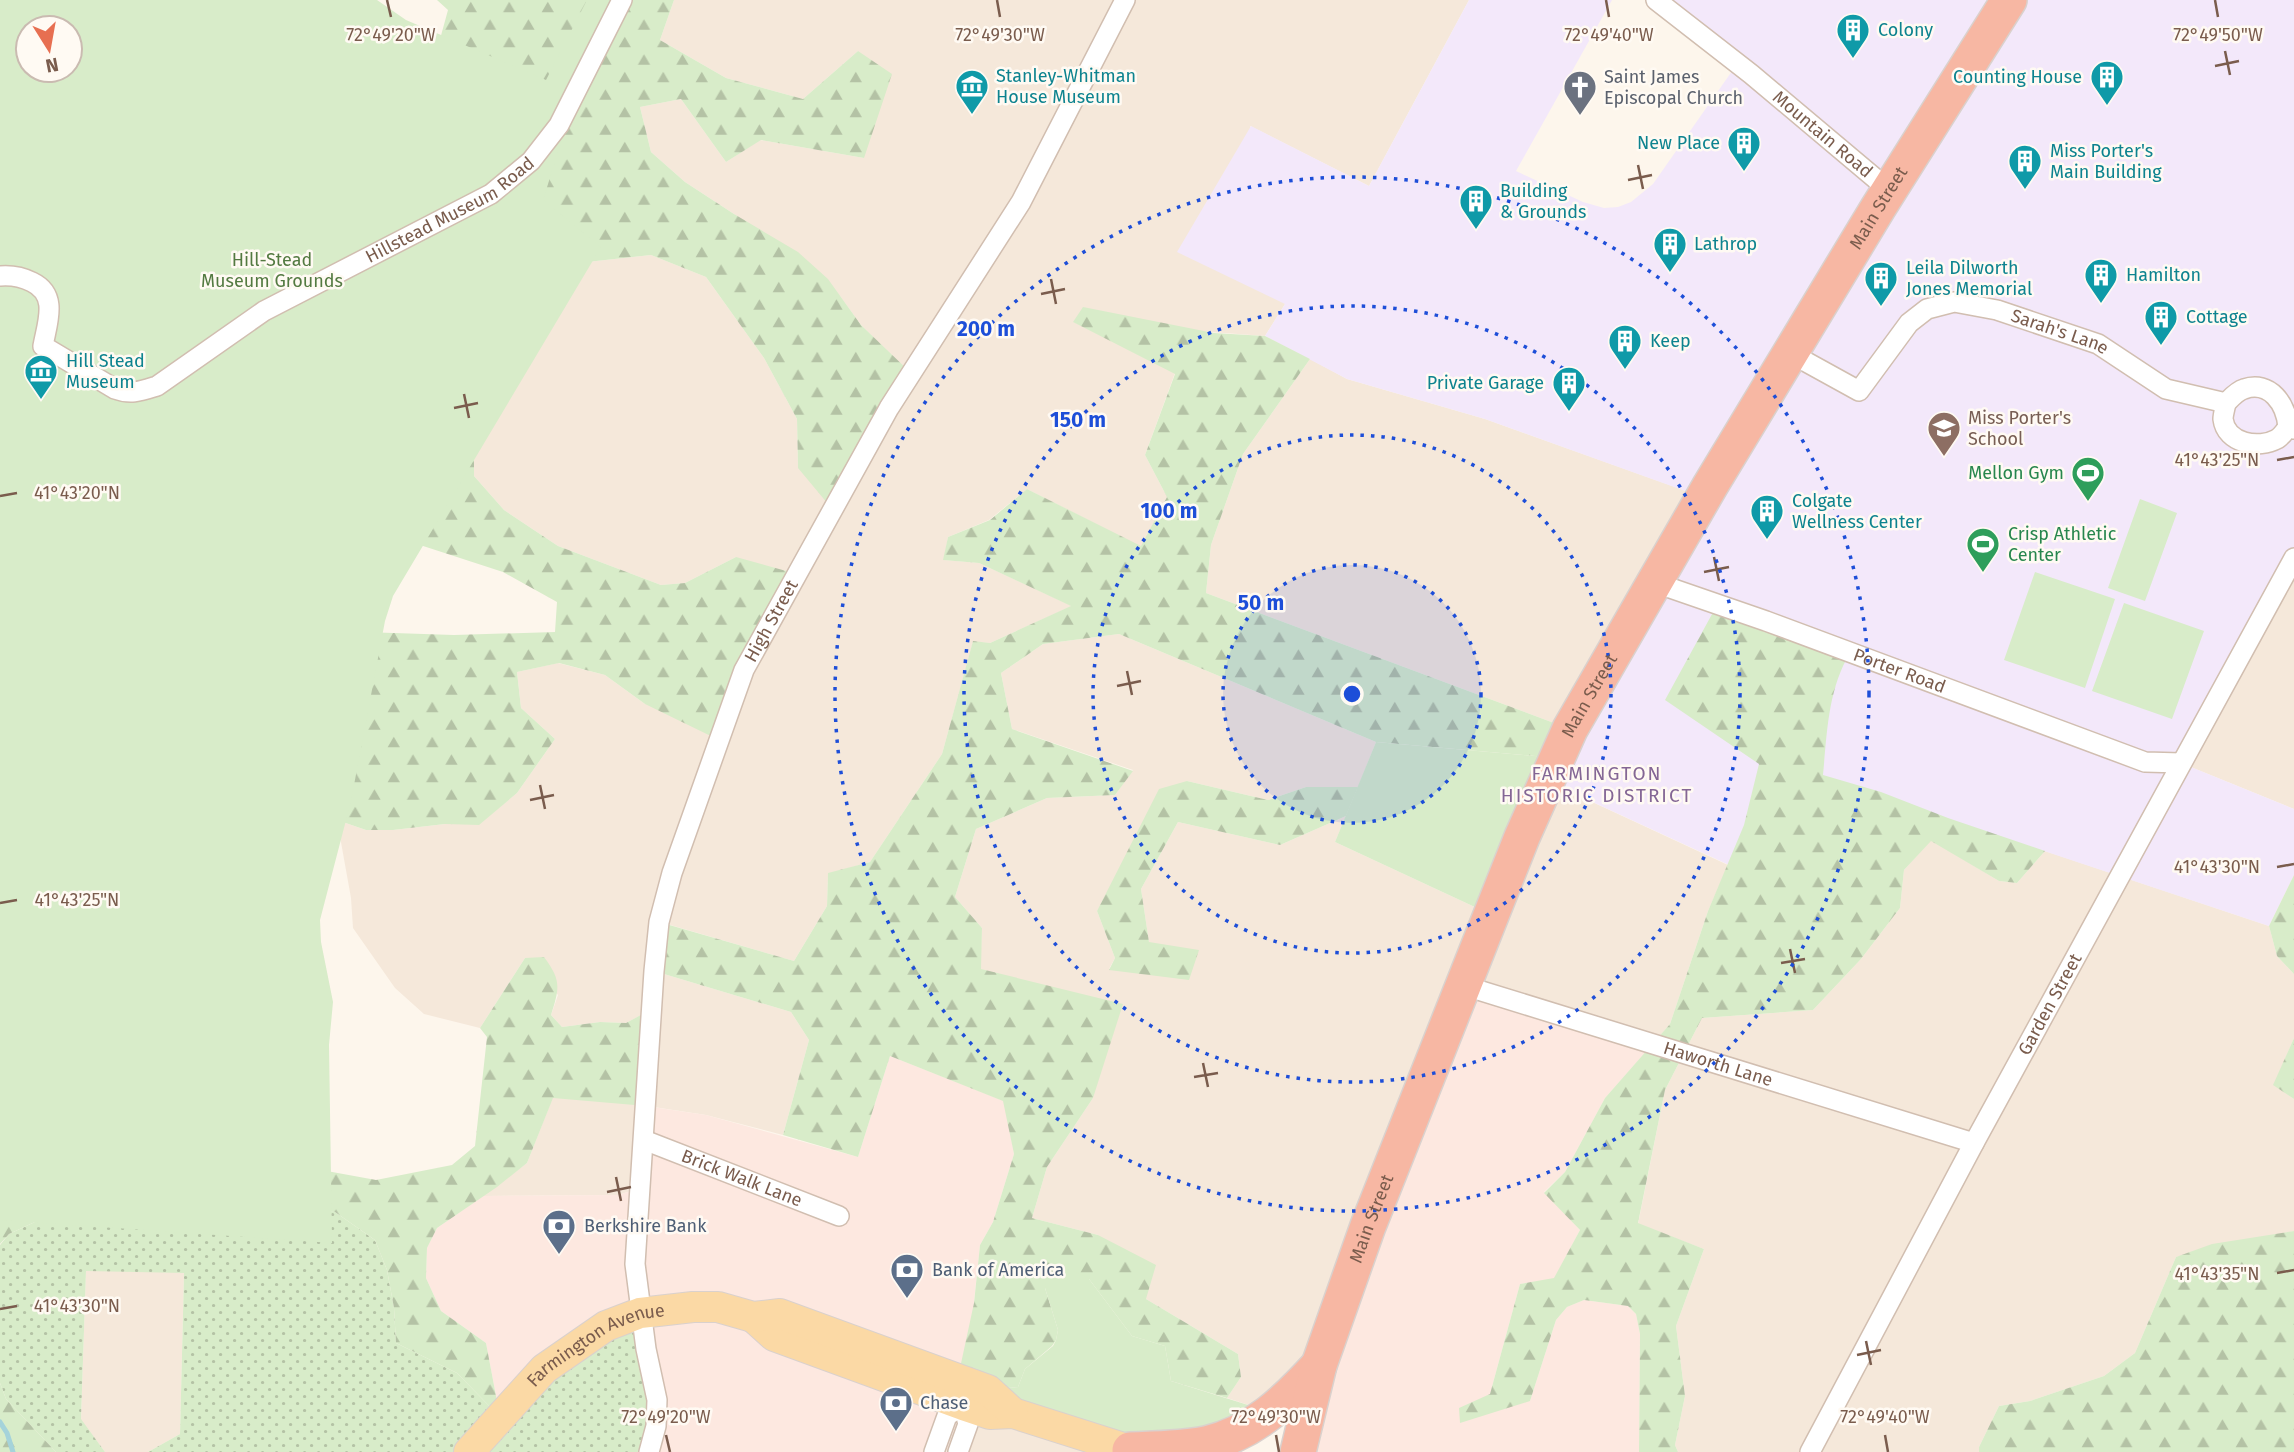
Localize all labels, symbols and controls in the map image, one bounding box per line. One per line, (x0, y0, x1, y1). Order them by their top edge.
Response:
building icon: Colony (1834, 11, 1872, 60)
north arrow (14, 14, 84, 84)
place label: Colony (1878, 19, 1933, 41)
text: 72°49'20"W (346, 24, 436, 46)
text: 72°49'30"W (955, 24, 1045, 46)
text: 72°49'40"W (1564, 24, 1654, 46)
text: 72°49'50"W (2173, 24, 2263, 46)
text: N (44, 53, 61, 78)
building icon: Counting House (2088, 58, 2126, 107)
place label: Stanley-Whitman House Museum (996, 65, 1136, 108)
place label: Saint James Episcopal Church (1604, 66, 1743, 109)
place label: Counting House (1953, 66, 2082, 88)
museum icon: Stanley-Whitman House Museum (953, 67, 991, 116)
church icon: Saint James Episcopal Church (1561, 68, 1599, 117)
street label: Mountain Road (1768, 86, 1877, 182)
building icon: New Place (1725, 124, 1763, 173)
place label: New Place (1637, 132, 1720, 154)
place label: Miss Porter's Main Building (2050, 140, 2162, 183)
building icon: Miss Porter's Main Building (2006, 142, 2044, 191)
street label: Hillstead Museum Road (362, 152, 539, 268)
street label: Main Street (1845, 162, 1913, 253)
place label: Building & Grounds (1500, 180, 1586, 223)
building icon: Building & Grounds (1457, 182, 1495, 231)
building icon: Lathrop (1651, 225, 1689, 274)
place label: Lathrop (1694, 233, 1757, 255)
park label: Hill-Stead Museum Grounds (201, 249, 343, 292)
building icon: Hamilton (2082, 256, 2120, 305)
place label: Leila Dilworth Jones Memorial (1906, 257, 2032, 300)
building icon: Leila Dilworth Jones Memorial (1862, 259, 1900, 308)
place label: Hamilton (2126, 264, 2201, 286)
building icon: Cottage (2142, 298, 2180, 347)
street label: Sarah's Lane (2008, 304, 2113, 359)
place label: Cottage (2186, 306, 2248, 328)
text: 200 m (957, 316, 1015, 342)
building icon: Keep (1606, 322, 1644, 371)
place label: Keep (1650, 330, 1691, 352)
place label: Hill Stead Museum (66, 350, 145, 393)
museum icon: Hill Stead Museum (22, 352, 60, 401)
building icon: Private Garage (1550, 364, 1588, 413)
place label: Private Garage (1427, 372, 1544, 394)
text: 150 m (1050, 407, 1106, 433)
place label: Miss Porter's School (1968, 407, 2071, 450)
school or university icon: Miss Porter's School (1925, 409, 1963, 458)
text: 41°43'25"N (2175, 449, 2259, 471)
sports icon: Mellon Gym (2069, 454, 2107, 503)
place label: Mellon Gym (1968, 462, 2064, 484)
text: 41°43'20"N (34, 482, 120, 504)
place label: Colgate Wellness Center (1792, 490, 1922, 533)
building icon: Colgate Wellness Center (1748, 492, 1786, 541)
text: 100 m (1140, 498, 1198, 524)
place label: Crisp Athletic Center (2008, 523, 2117, 566)
sports icon: Crisp Athletic Center (1964, 525, 2002, 574)
street label: High Street (740, 575, 803, 666)
text: 50 m (1238, 590, 1284, 616)
street label: Porter Road (1850, 644, 1949, 698)
street label: Main Street (1557, 649, 1622, 741)
centre of rings (1340, 682, 1364, 706)
district label: FARMINGTON HISTORIC DISTRICT (1501, 762, 1693, 807)
text: 41°43'30"N (2174, 856, 2260, 878)
text: 41°43'25"N (35, 889, 119, 911)
street label: Garden Street (2013, 949, 2087, 1059)
street label: Haworth Lane (1661, 1037, 1775, 1091)
street label: Brick Walk Lane (678, 1145, 805, 1212)
street label: Main Street (1345, 1171, 1399, 1266)
bank icon: Berkshire Bank (540, 1207, 578, 1256)
place label: Berkshire Bank (584, 1215, 707, 1237)
bank icon: Bank of America (888, 1251, 926, 1300)
place label: Bank of America (932, 1259, 1064, 1281)
text: 41°43'35"N (2175, 1263, 2259, 1285)
text: 41°43'30"N (34, 1295, 120, 1317)
street label: Farmington Avenue (522, 1299, 666, 1391)
bank icon: Chase (877, 1384, 915, 1433)
place label: Chase (920, 1392, 968, 1414)
text: 72°49'20"W (621, 1406, 711, 1428)
text: 72°49'30"W (1231, 1406, 1321, 1428)
text: 72°49'40"W (1840, 1406, 1930, 1428)

